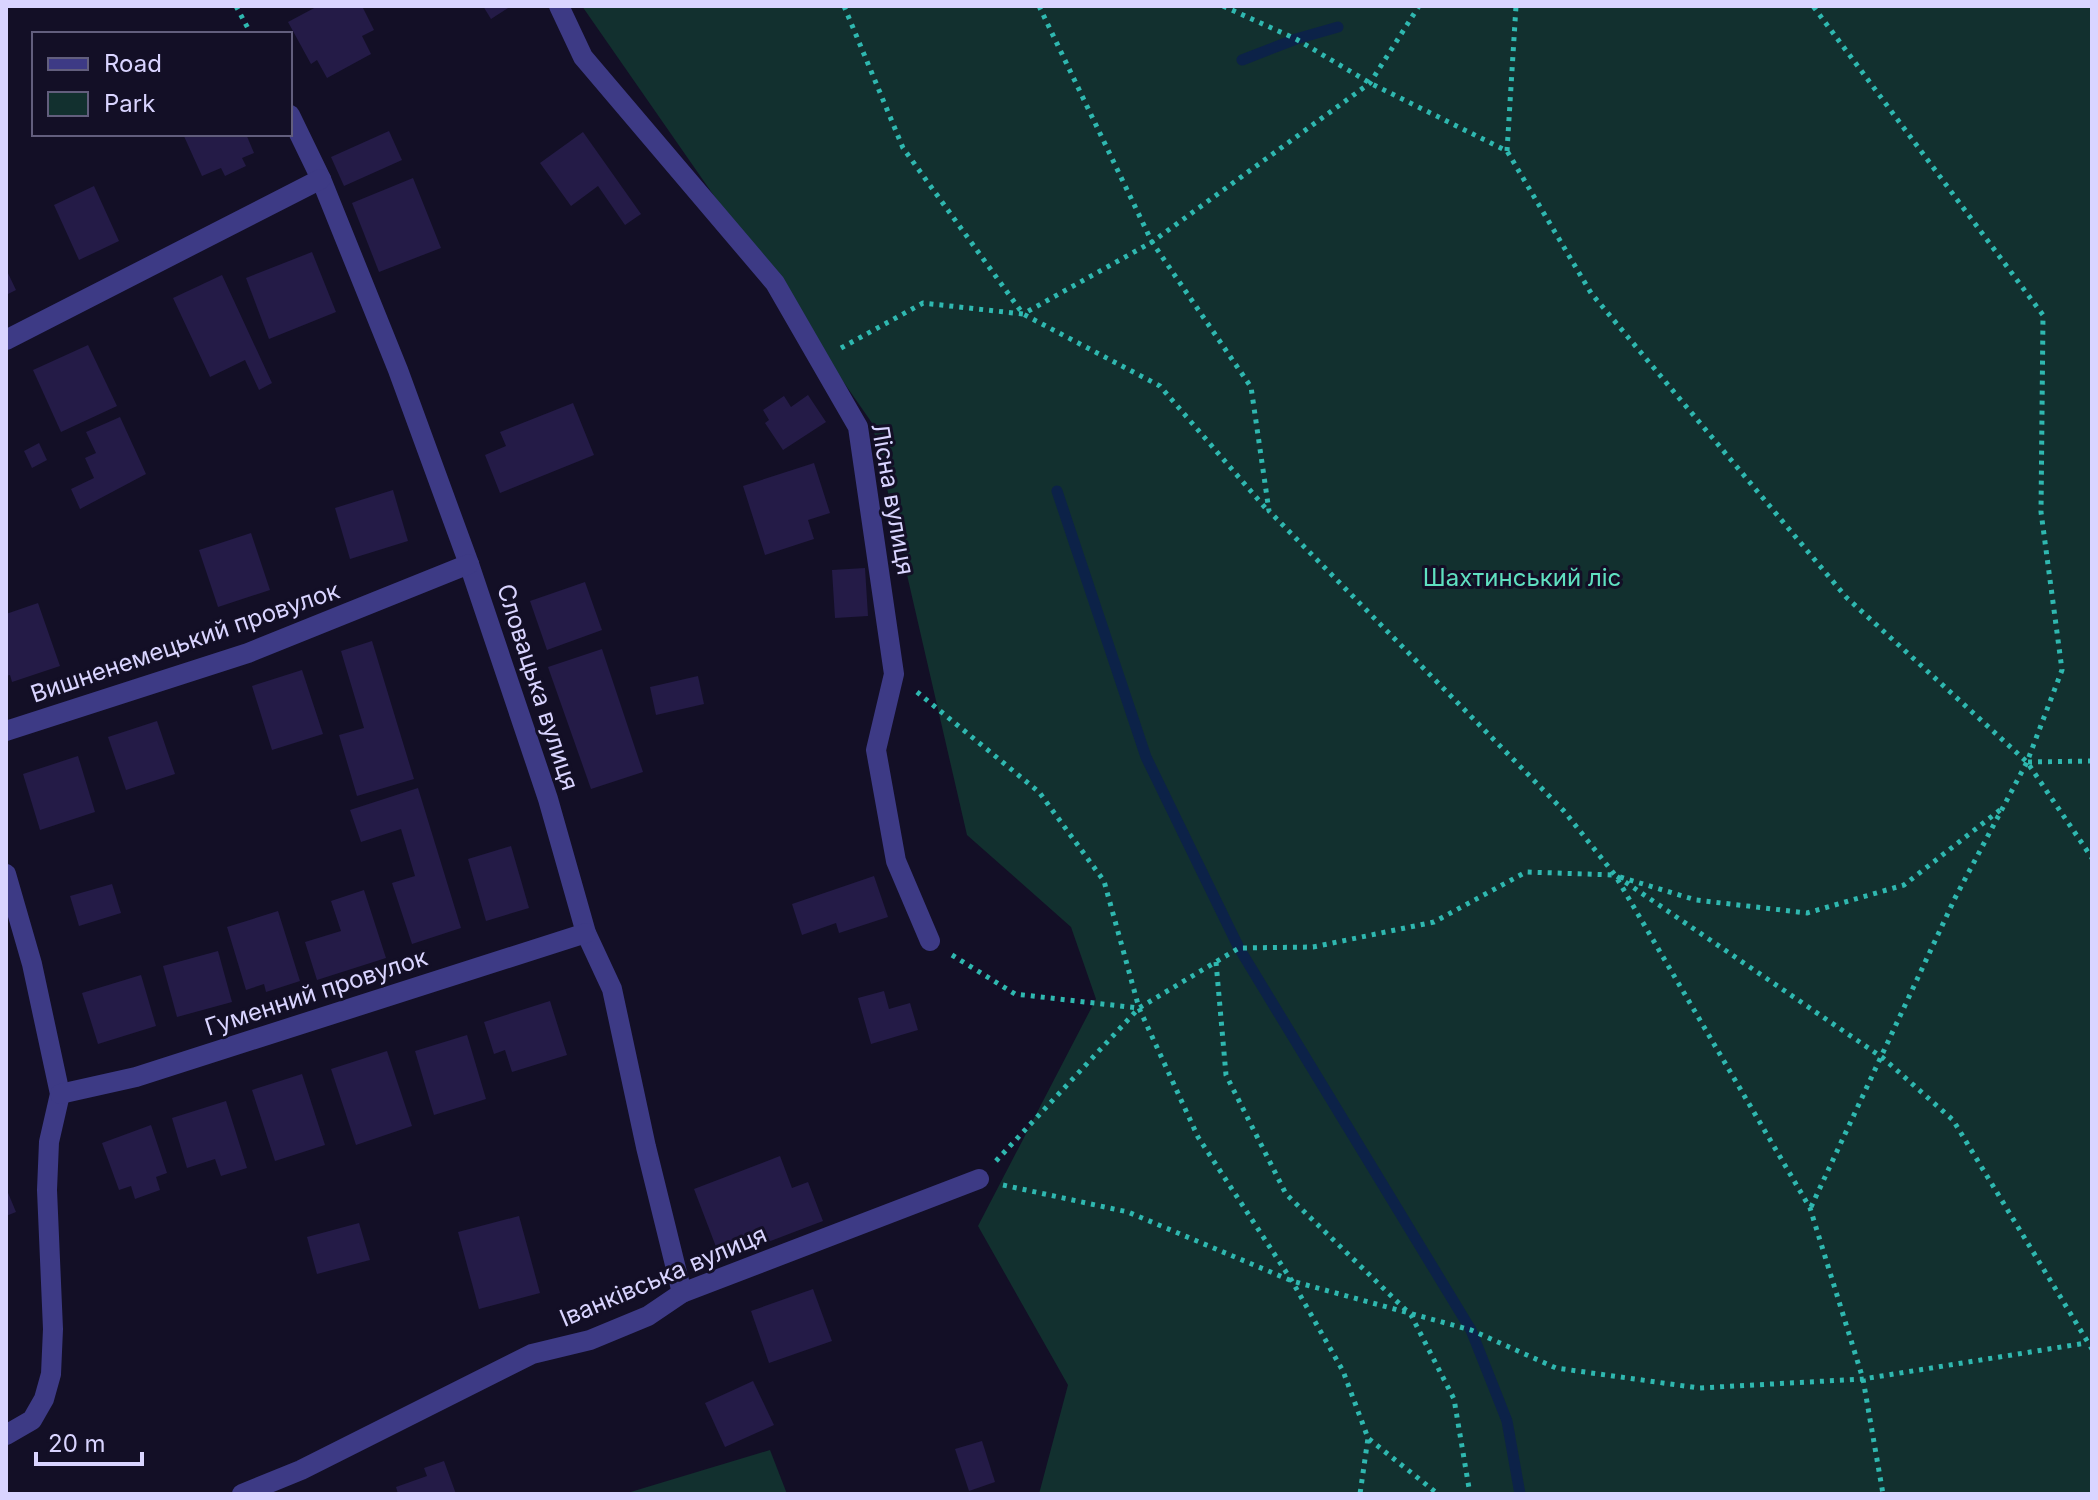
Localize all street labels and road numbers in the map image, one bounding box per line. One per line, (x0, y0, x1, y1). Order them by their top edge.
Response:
street label: Лісна вулиця (865, 421, 921, 577)
street label: Вишненемецький провулок (27, 575, 343, 709)
street label: Словацька вулиця (491, 580, 585, 794)
street label: Гуменний провулок (201, 942, 431, 1042)
street label: Іванківська вулиця (555, 1219, 771, 1333)

